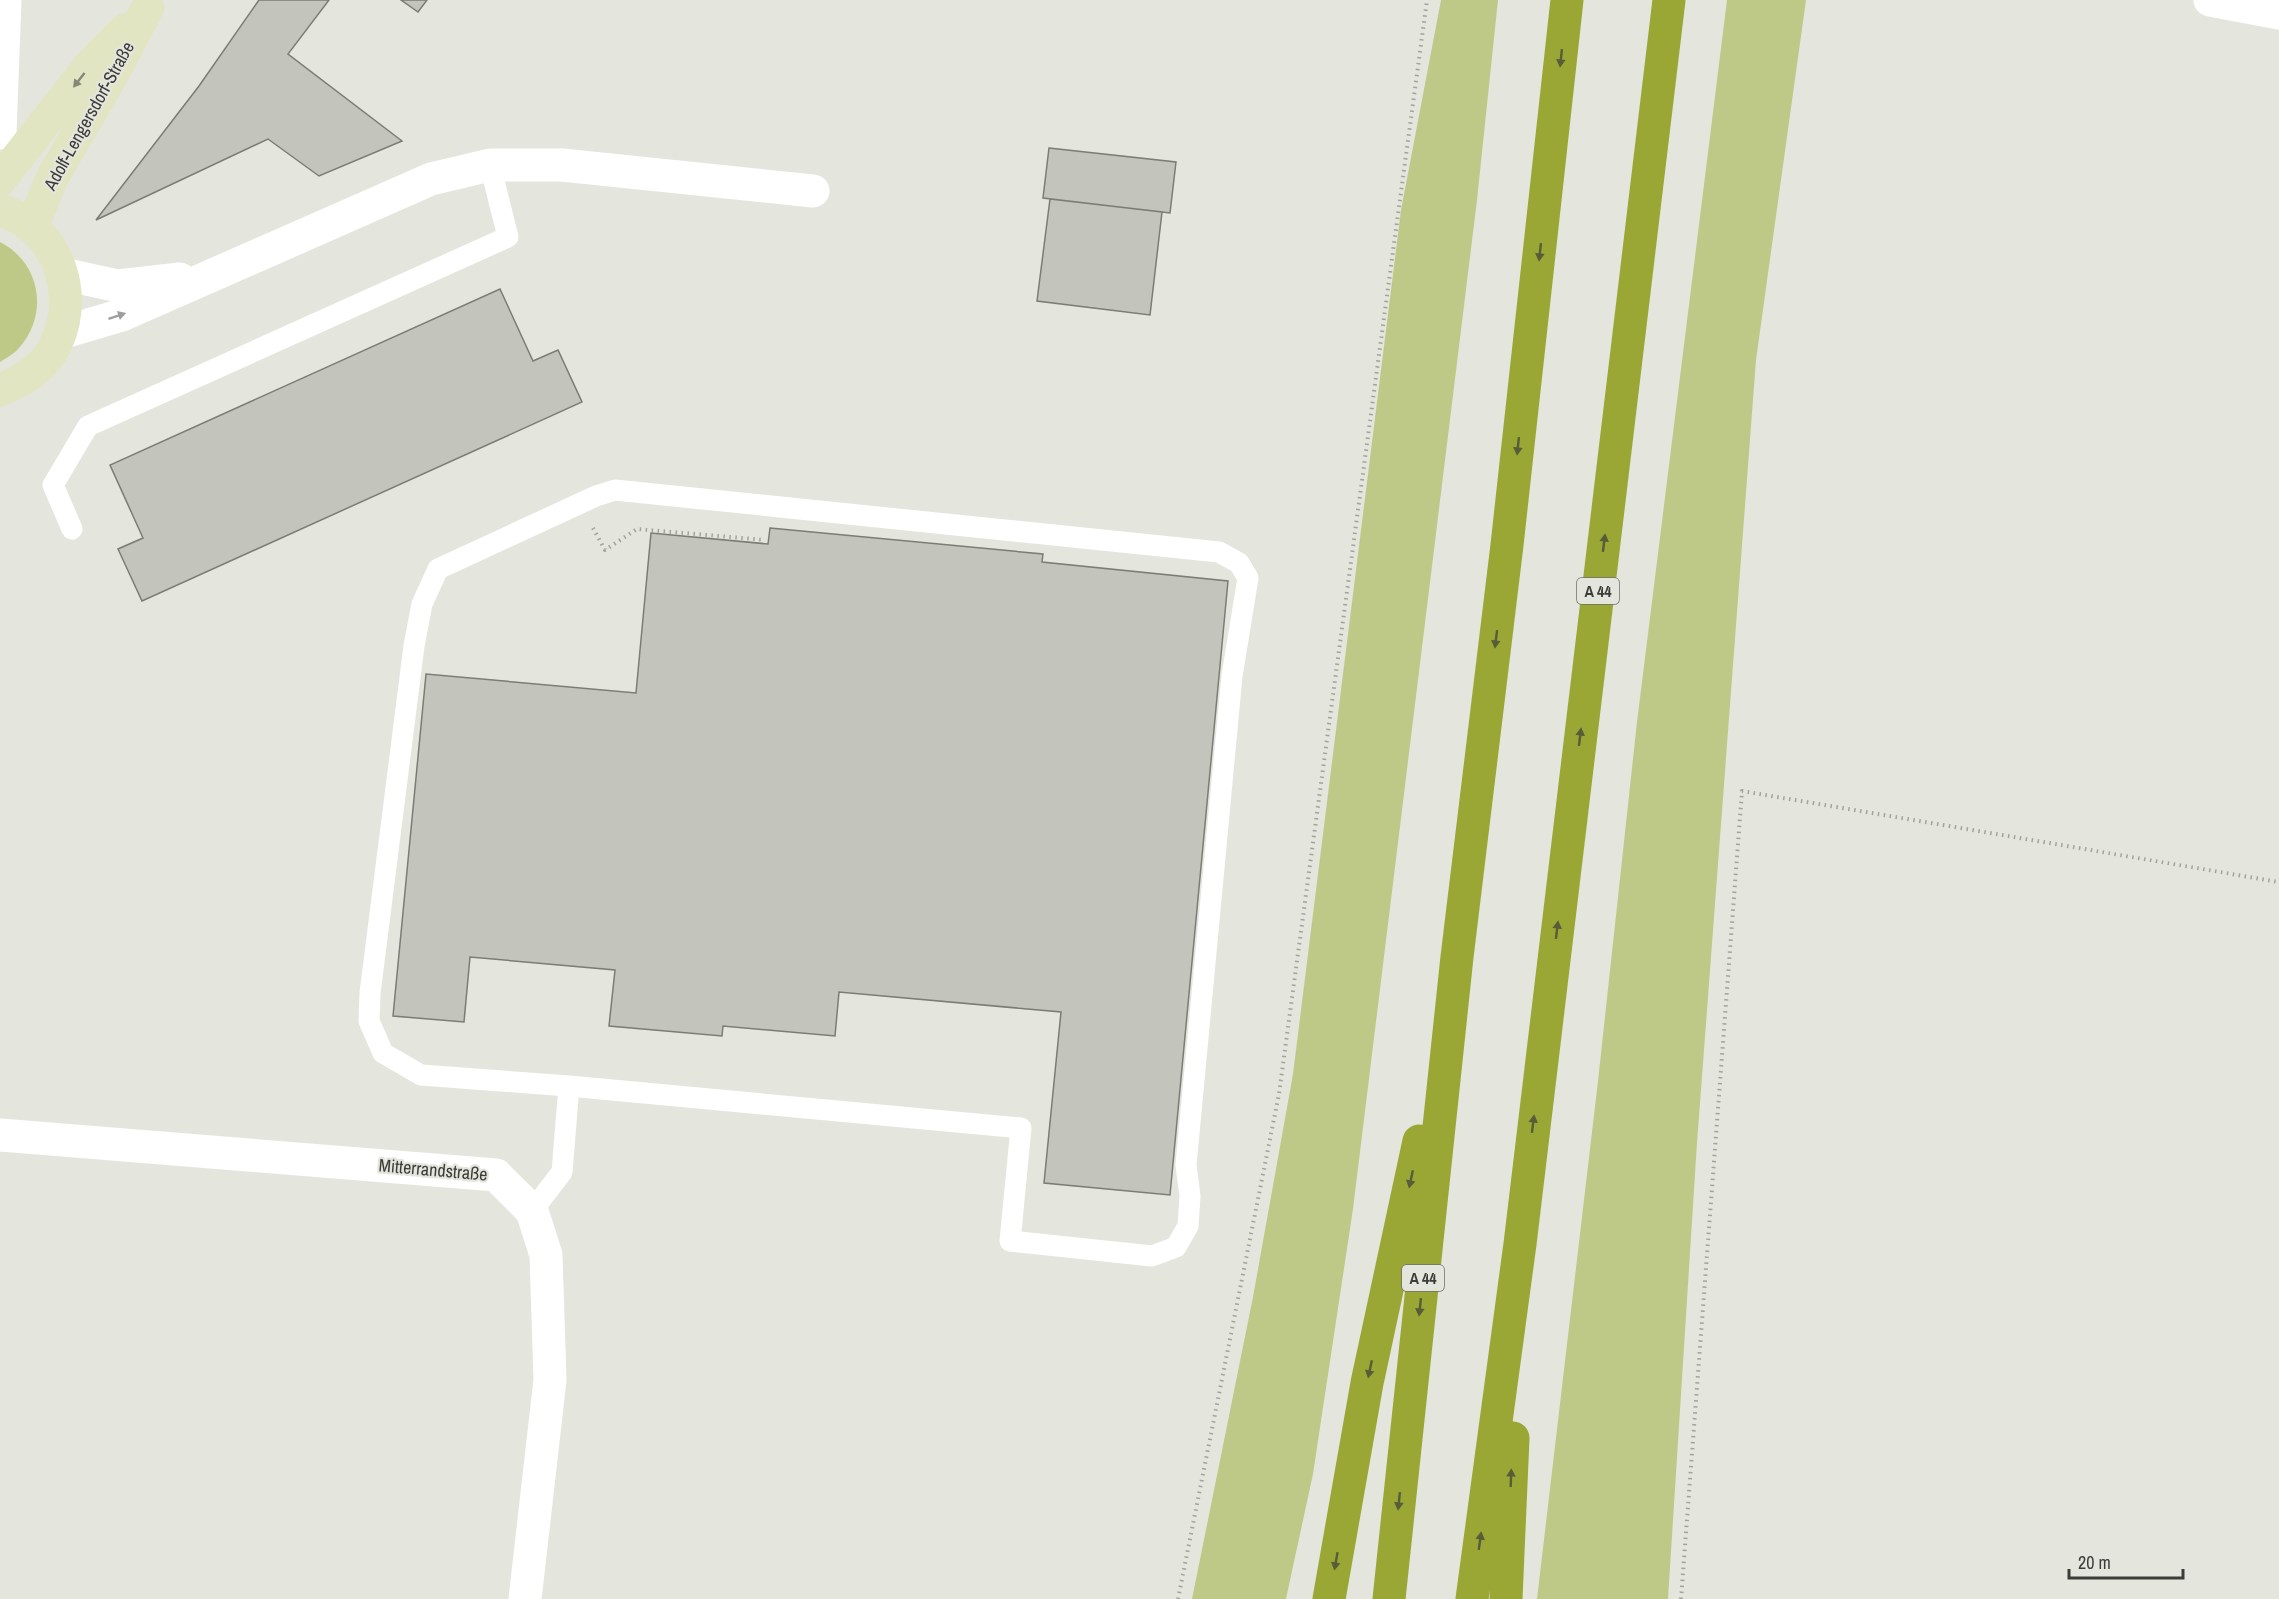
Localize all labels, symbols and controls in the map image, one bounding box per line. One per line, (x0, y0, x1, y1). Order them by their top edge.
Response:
street label: Adolf-Lengersdorf-Straße (37, 37, 140, 196)
one-way arrow (1556, 49, 1566, 68)
one-way arrow (72, 72, 85, 88)
one-way arrow (1535, 243, 1544, 262)
one-way arrow (108, 311, 126, 320)
one-way arrow (1513, 436, 1523, 455)
one-way arrow (1599, 533, 1608, 552)
road number: A 44 (1577, 578, 1619, 604)
one-way arrow (1491, 630, 1500, 649)
one-way arrow (1575, 727, 1585, 746)
one-way arrow (1552, 921, 1562, 940)
one-way arrow (1529, 1114, 1538, 1133)
street label: Mitterrandstraße (378, 1152, 488, 1187)
one-way arrow (1406, 1169, 1415, 1188)
road number: A 44 (1402, 1265, 1444, 1291)
one-way arrow (1415, 1298, 1425, 1317)
one-way arrow (1365, 1360, 1375, 1379)
one-way arrow (1506, 1468, 1516, 1487)
one-way arrow (1395, 1492, 1404, 1511)
one-way arrow (1475, 1531, 1484, 1550)
scale bar (2069, 1542, 2183, 1580)
text: 20 m (2078, 1550, 2111, 1575)
one-way arrow (1331, 1552, 1340, 1571)

